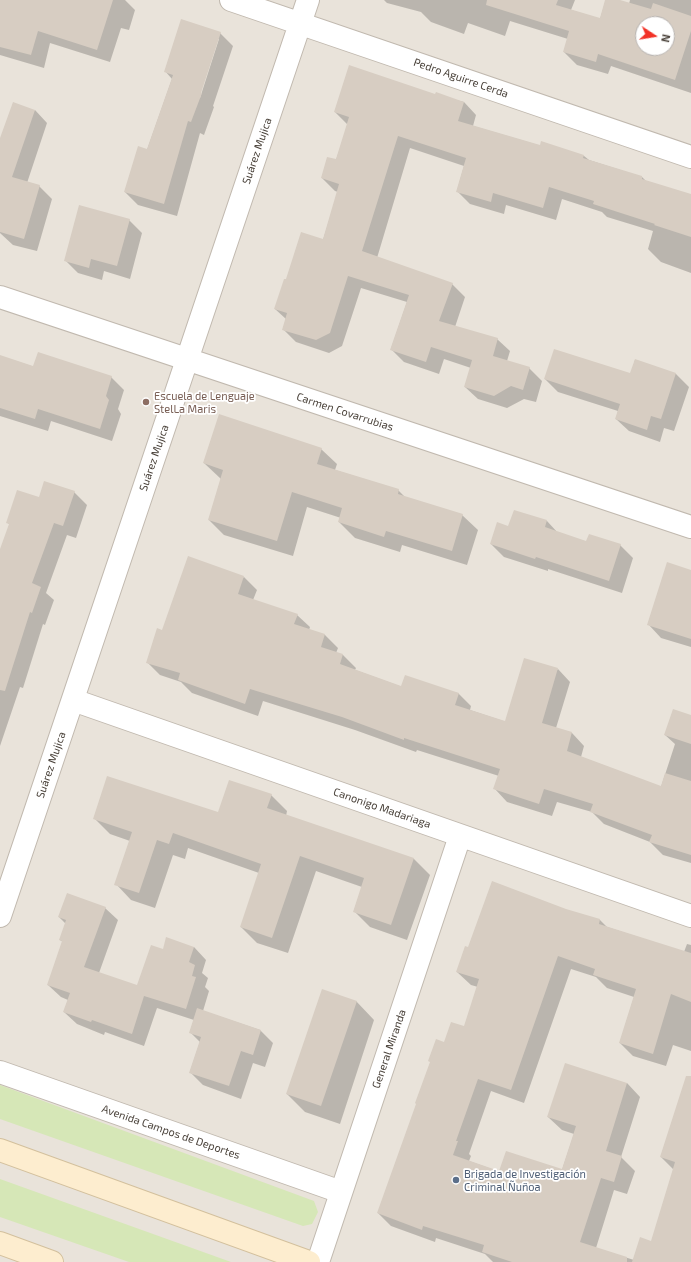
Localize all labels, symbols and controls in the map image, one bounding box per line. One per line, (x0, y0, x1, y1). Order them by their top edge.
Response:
north arrow (635, 16, 675, 56)
text: N (659, 33, 673, 44)
street label: Pedro Aguirre Cerda (412, 56, 510, 100)
street label: Suárez Mujica (239, 116, 275, 186)
place label: Escuela de Lenguaje StelLa Maris (154, 389, 255, 415)
street label: Carmen Covarrubias (295, 390, 395, 434)
marker: Escuela de Lenguaje StelLa Maris (141, 397, 151, 407)
street label: Suárez Mujica (136, 423, 172, 493)
street label: Suárez Mujica (33, 730, 69, 800)
street label: Canonigo Madariaga (332, 785, 432, 831)
street label: General Miranda (369, 1008, 409, 1090)
street label: Avenida Campos de Deportes (100, 1102, 242, 1162)
place label: Brigada de Investigación Criminal Ñuñoa (464, 1167, 586, 1193)
marker: Brigada de Investigación Criminal Ñuñoa (451, 1175, 461, 1185)

